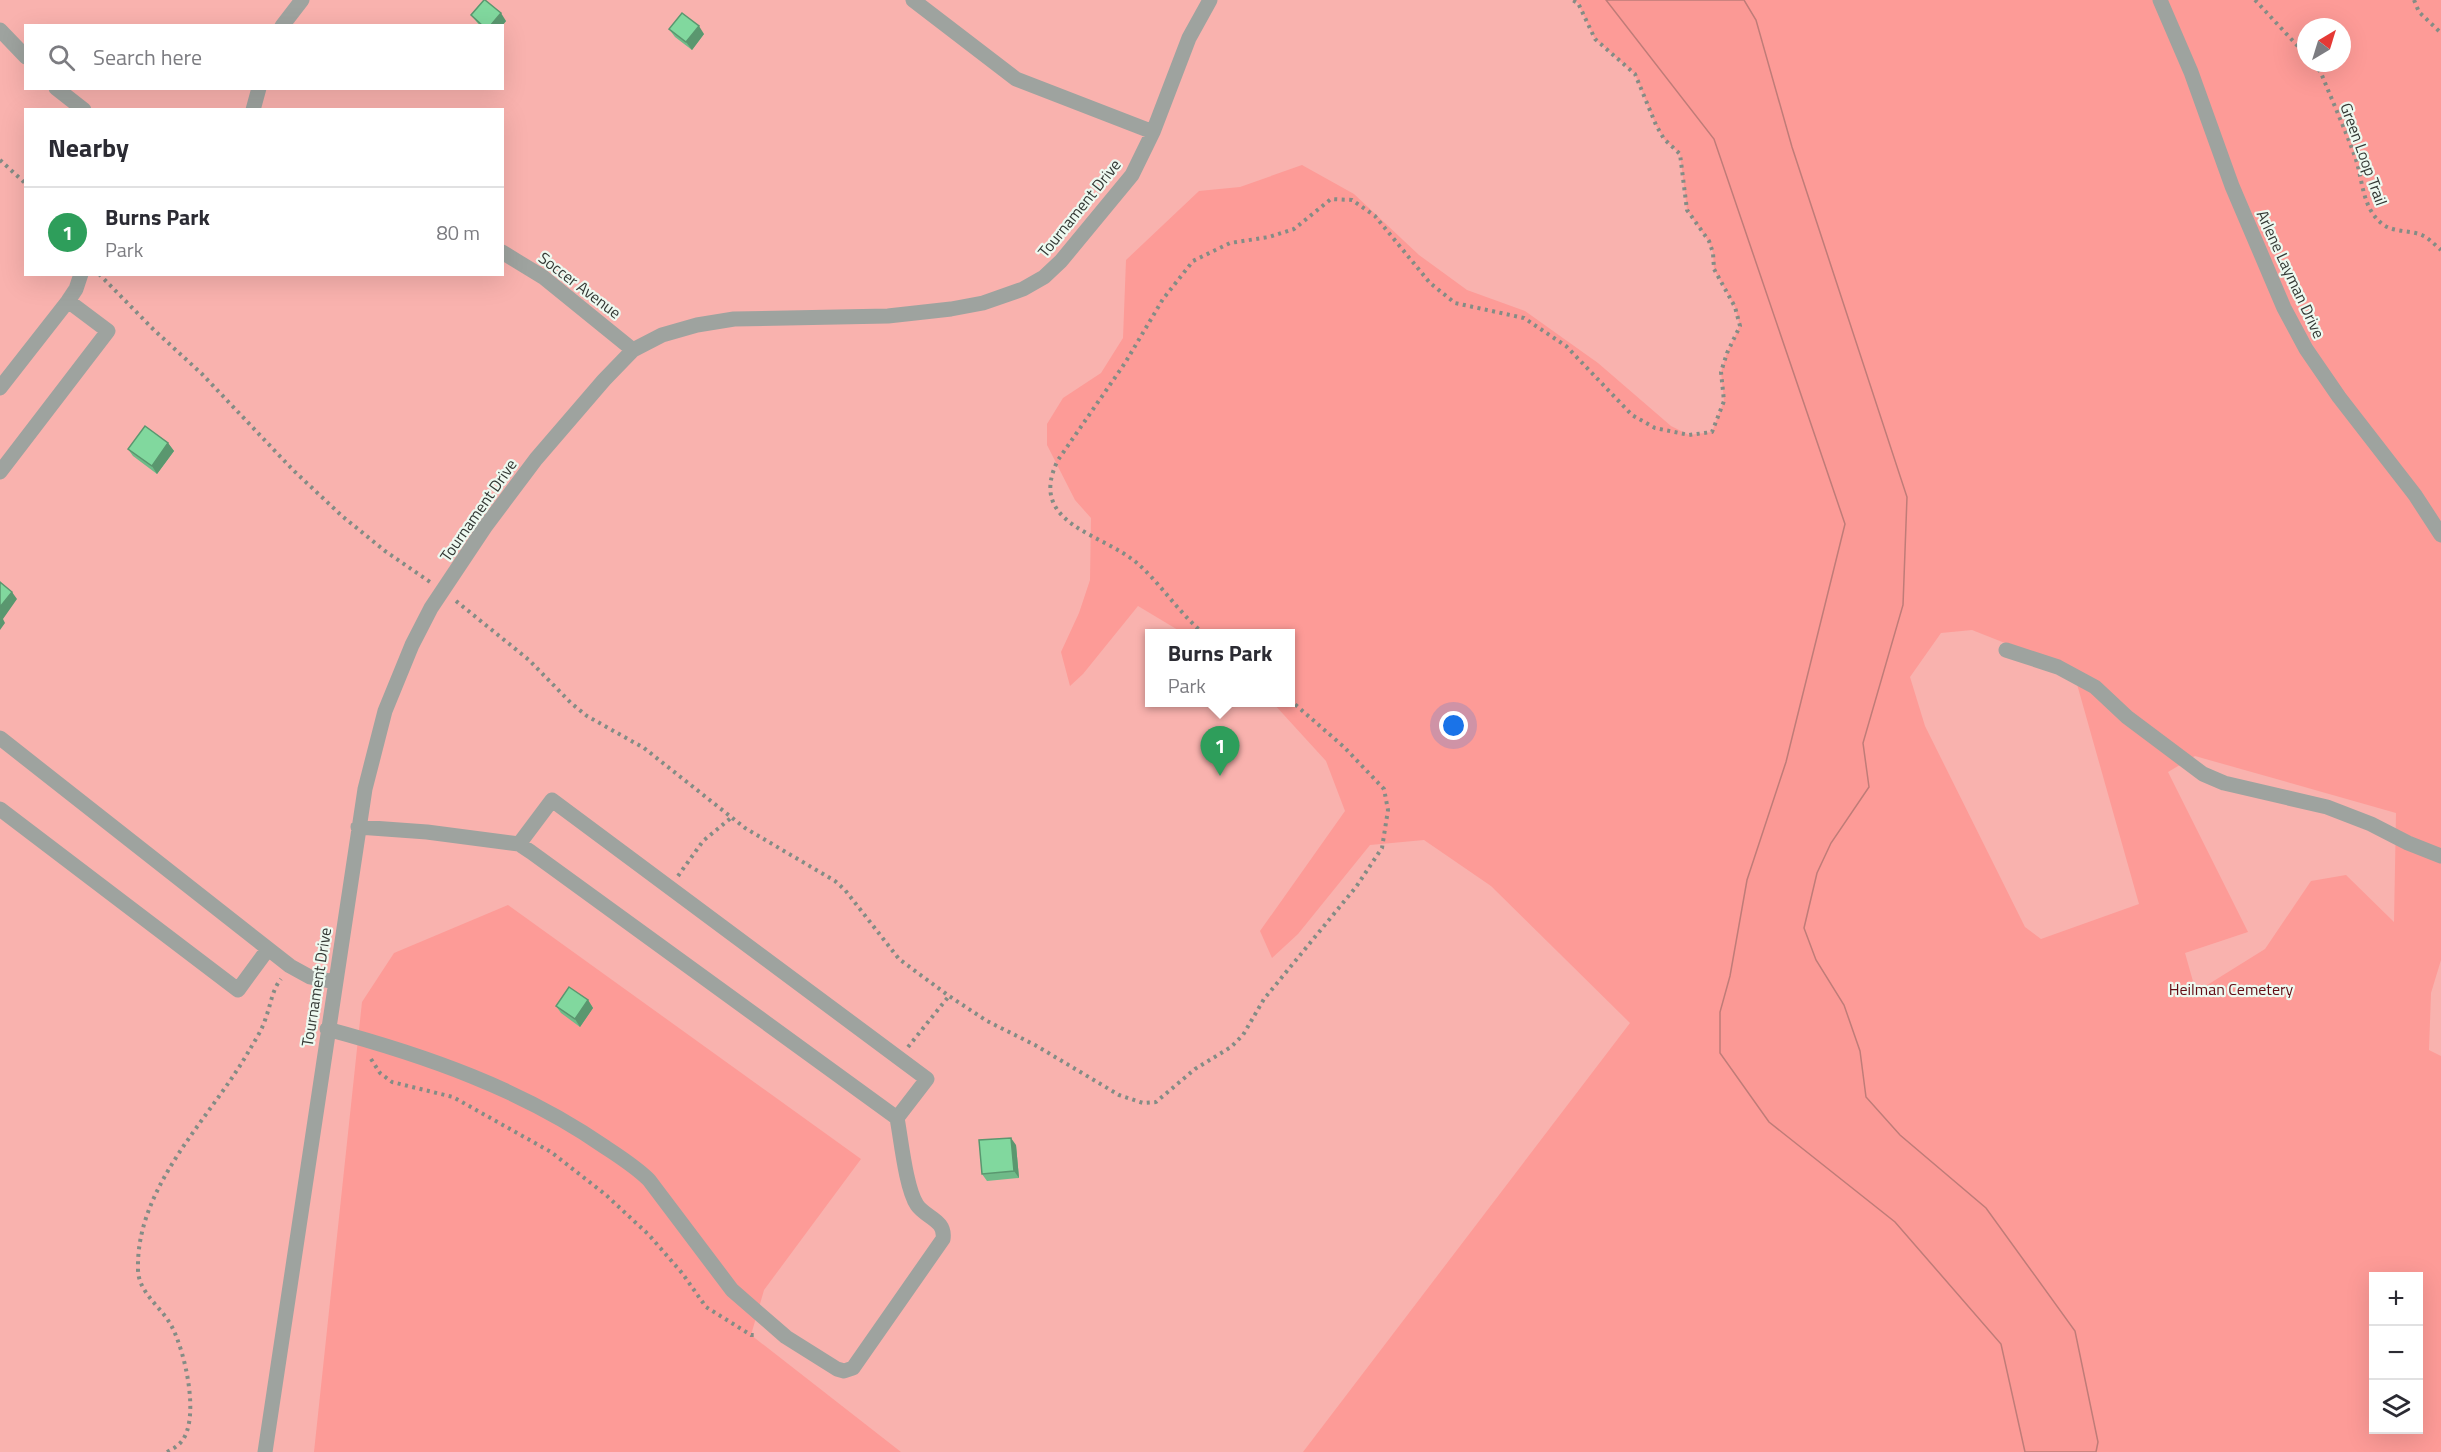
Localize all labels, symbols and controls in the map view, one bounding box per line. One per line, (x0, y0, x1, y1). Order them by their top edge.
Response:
north arrow (2297, 18, 2351, 72)
search box (24, 24, 504, 90)
text: Search here (93, 40, 202, 74)
icon: search (45, 41, 78, 74)
street label: Green Loop Trail (2334, 99, 2394, 209)
text: Nearby (48, 128, 129, 167)
street label: Tournament Drive (1032, 154, 1126, 262)
text: Burns Park (105, 200, 210, 234)
street label: Arlene Layman Drive (2251, 206, 2331, 342)
text: 1 (62, 217, 73, 248)
text: 80 m (436, 217, 480, 248)
text: Park (105, 234, 143, 265)
street label: Soccer Avenue (534, 246, 626, 324)
street label: Tournament Drive (434, 454, 522, 566)
popup (1145, 629, 1295, 707)
text: Burns Park (1168, 636, 1272, 670)
text: Park (1168, 670, 1206, 701)
your location (1439, 711, 1468, 740)
pin: 1 (1200, 726, 1240, 776)
street label: Tournament Drive (295, 926, 337, 1048)
park label: Heilman Cemetery (2169, 977, 2294, 1001)
map controls (2369, 1272, 2423, 1434)
button: + (2369, 1272, 2423, 1326)
button: − (2369, 1326, 2423, 1380)
button: layers (2369, 1380, 2423, 1434)

